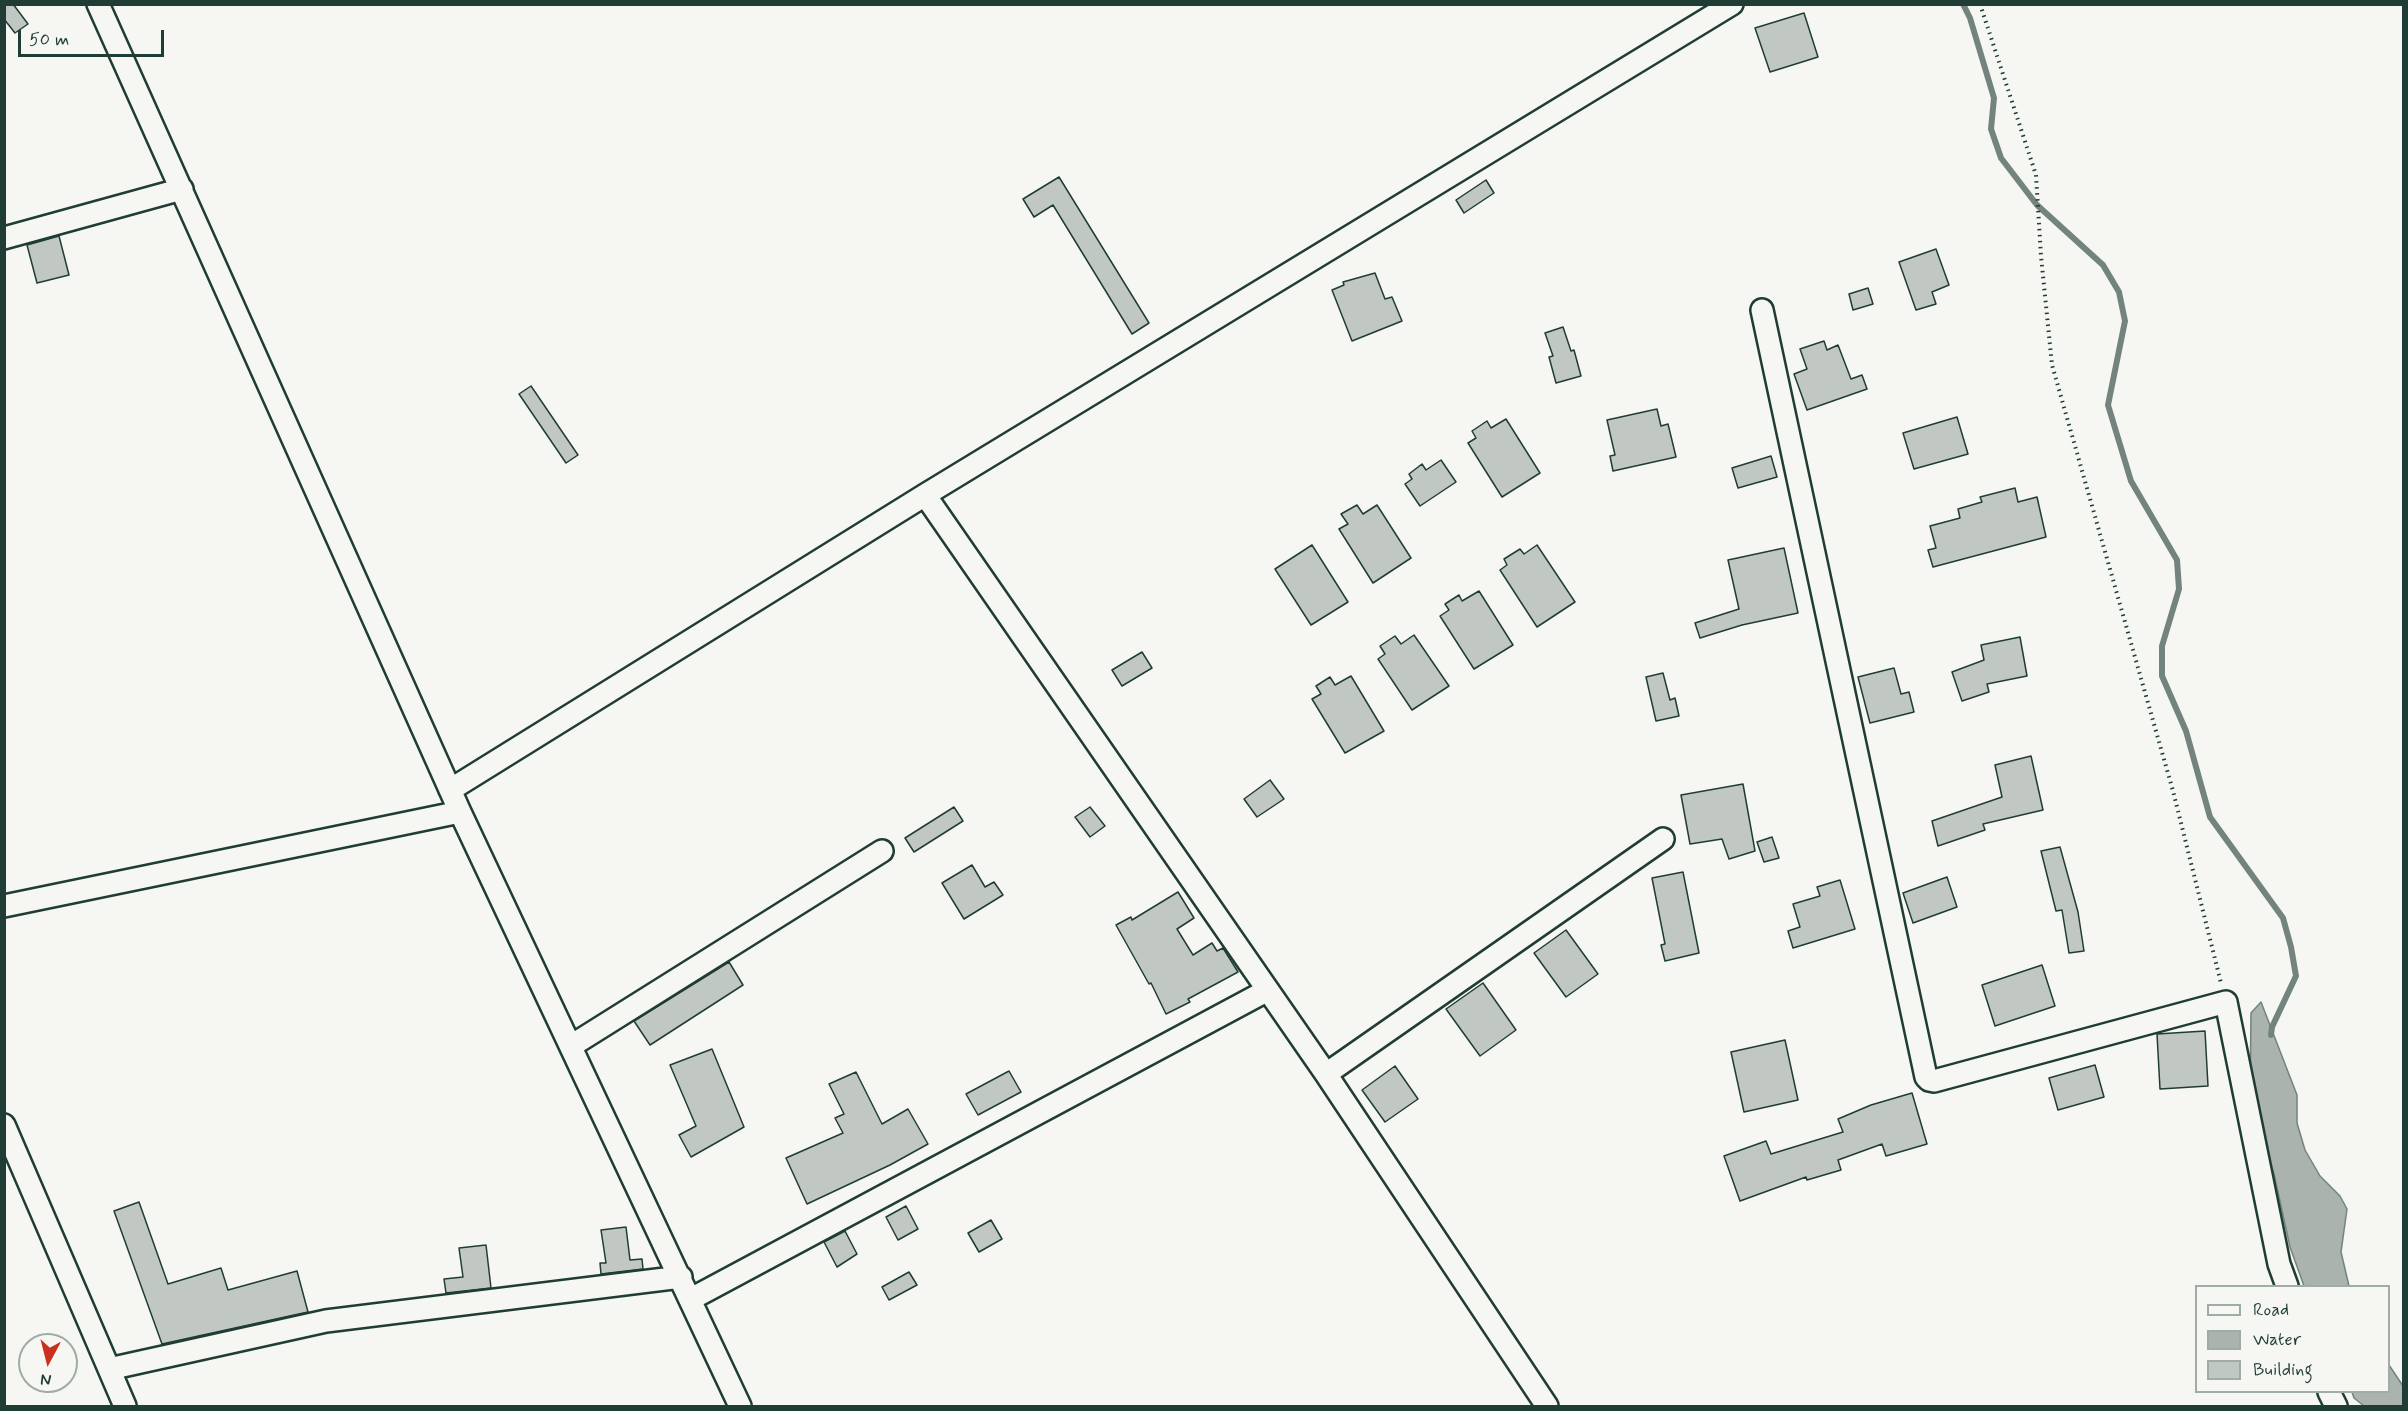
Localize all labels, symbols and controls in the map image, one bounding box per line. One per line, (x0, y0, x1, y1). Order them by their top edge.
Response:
scale bar (21, 18, 166, 56)
text: 50 m (29, 28, 69, 52)
legend (2195, 1285, 2390, 1393)
text: Road (2253, 1298, 2289, 1322)
text: Water (2253, 1328, 2301, 1352)
north arrow (18, 1333, 78, 1393)
text: Building (2253, 1358, 2313, 1382)
text: N (39, 1368, 53, 1390)

